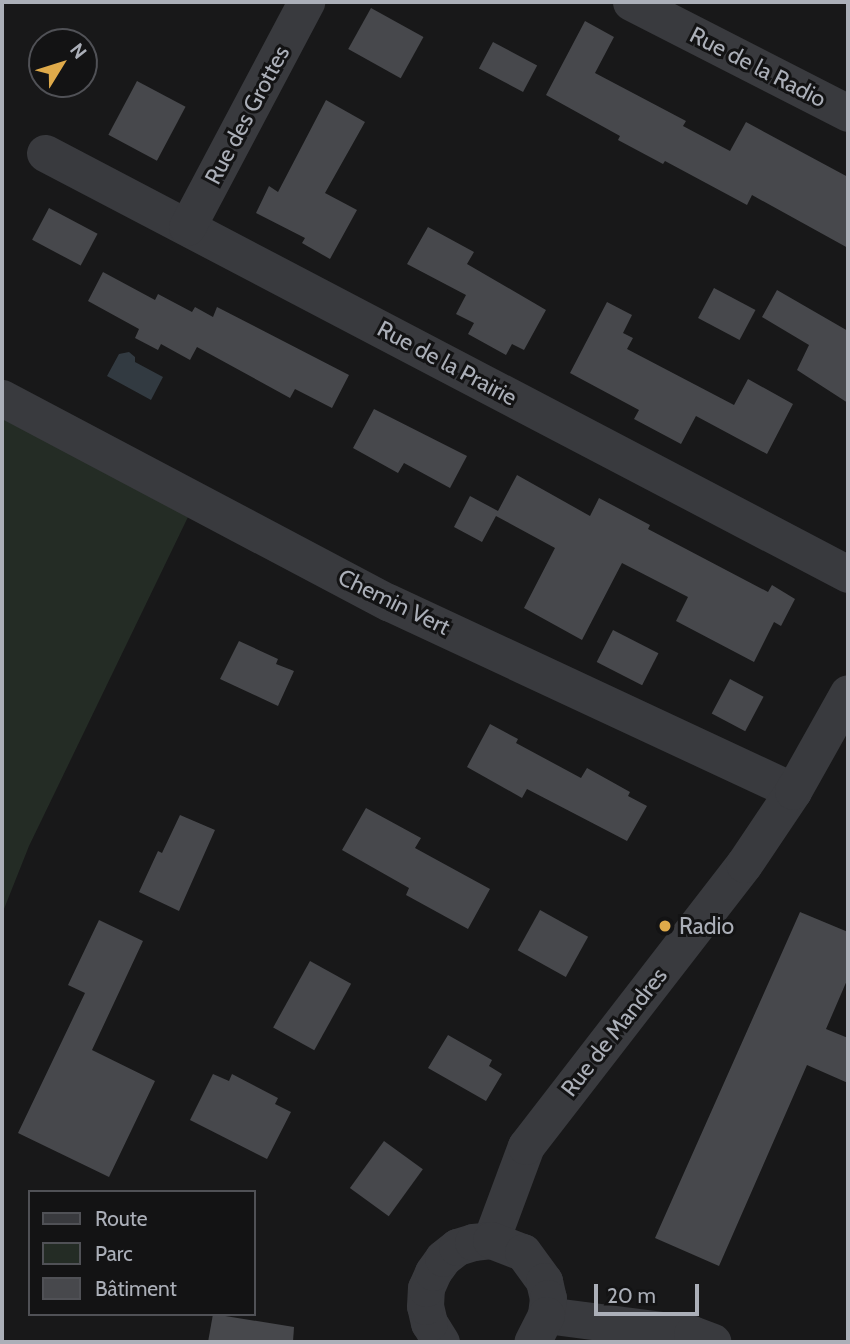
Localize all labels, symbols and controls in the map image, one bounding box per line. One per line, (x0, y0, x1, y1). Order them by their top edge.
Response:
street label: Rue de la Radio (685, 21, 831, 113)
north arrow (28, 28, 98, 98)
text: N (65, 39, 92, 63)
street label: Rue des Grottes (199, 41, 295, 189)
street label: Rue de la Prairie (373, 315, 521, 411)
street label: Chemin Vert (334, 563, 454, 641)
place label: Radio (679, 912, 734, 940)
marker: Radio (657, 918, 673, 934)
street label: Rue de Mandres (555, 962, 673, 1102)
legend (28, 1190, 256, 1316)
text: Route (95, 1206, 148, 1231)
text: Parc (95, 1241, 133, 1266)
scale bar (598, 1270, 703, 1314)
text: Bâtiment (95, 1276, 177, 1301)
text: 20 m (607, 1283, 656, 1308)

